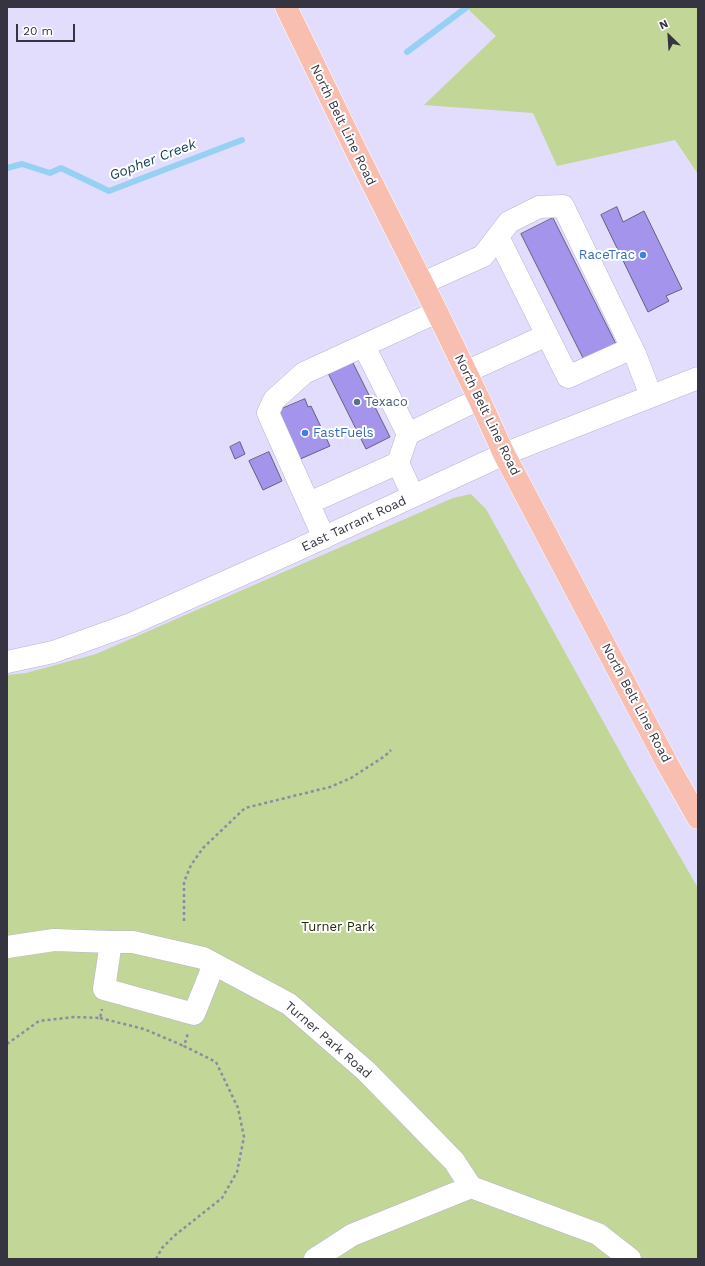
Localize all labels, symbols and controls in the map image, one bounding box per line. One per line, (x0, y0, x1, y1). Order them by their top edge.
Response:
scale bar (18, 16, 77, 42)
north arrow (649, 16, 689, 56)
text: N (657, 17, 670, 32)
text: 20 m (23, 24, 53, 38)
street label: North Belt Line Road (307, 62, 379, 188)
water label: Gopher Creek (107, 136, 199, 184)
place label: RaceTrac (579, 247, 635, 263)
marker: RaceTrac (638, 250, 648, 260)
street label: North Belt Line Road (451, 352, 523, 478)
place label: Texaco (365, 394, 408, 410)
marker: Texaco (352, 397, 362, 407)
place label: FastFuels (313, 425, 374, 441)
marker: FastFuels (300, 428, 310, 438)
street label: East Tarrant Road (299, 493, 409, 555)
street label: North Belt Line Road (598, 641, 674, 765)
park label: Turner Park (301, 919, 375, 935)
street label: Turner Park Road (281, 998, 375, 1082)

